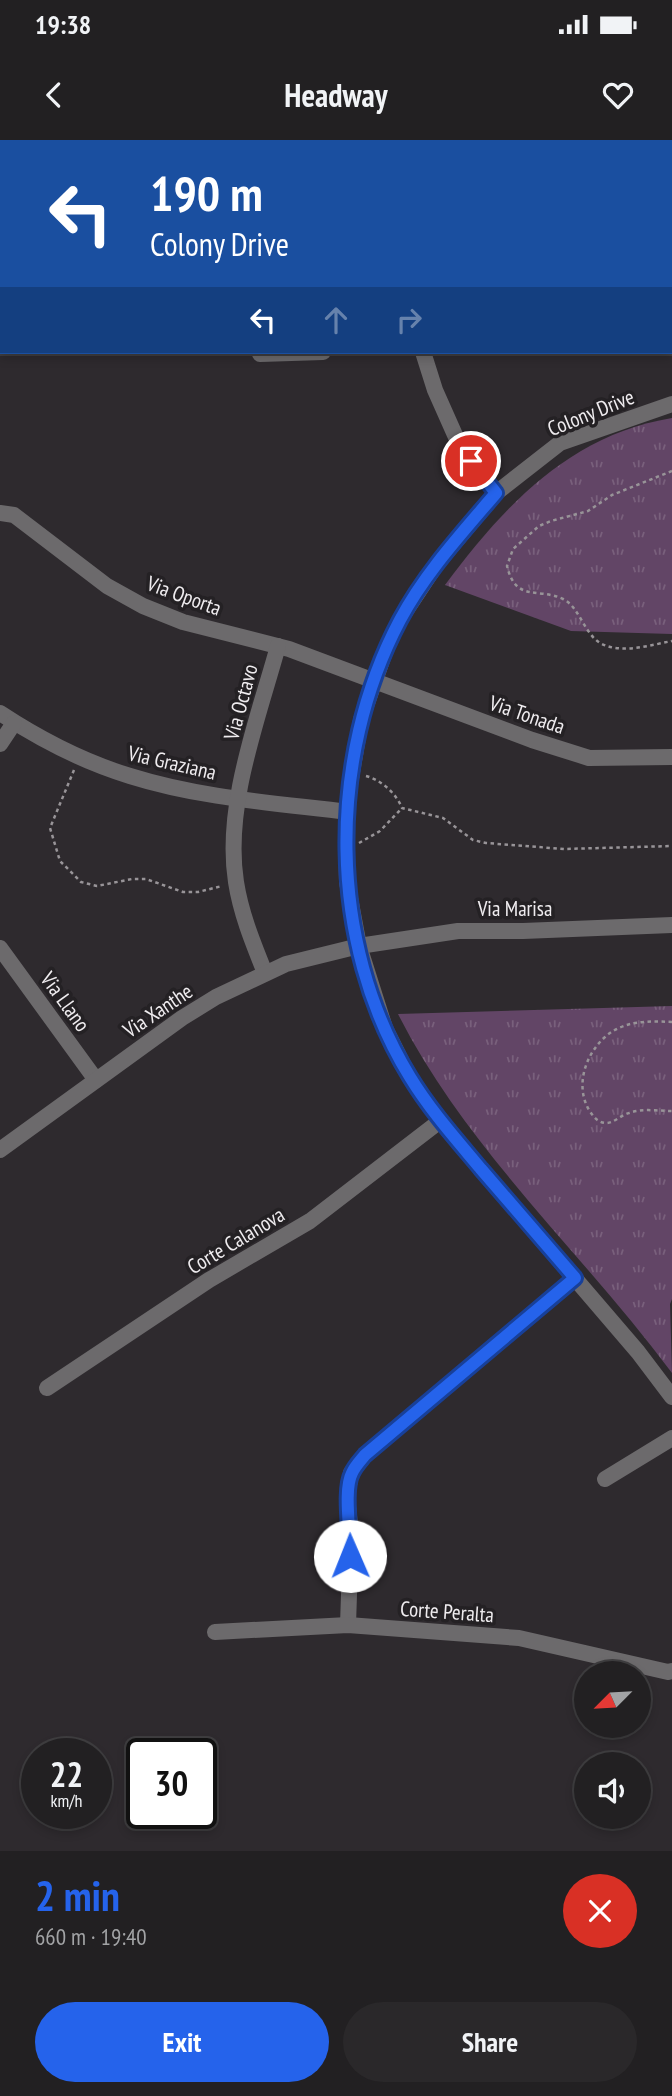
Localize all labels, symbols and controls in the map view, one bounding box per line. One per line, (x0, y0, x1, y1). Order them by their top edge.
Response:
text: 19:38 (35, 8, 91, 41)
text: Headway (284, 74, 388, 116)
icon: back (35, 76, 73, 114)
icon: heart (599, 76, 637, 114)
text: 190 m (150, 161, 263, 225)
icon: left (35, 168, 126, 259)
text: Colony Drive (150, 223, 289, 265)
icon: left (244, 301, 282, 339)
icon: ahead (317, 301, 355, 339)
icon: right (390, 301, 428, 339)
street label: Colony Drive (543, 383, 638, 442)
pin (441, 431, 501, 491)
icon: arrive (452, 442, 490, 480)
street label: Via Oporta (142, 569, 225, 621)
street label: Via Octavo (217, 661, 264, 744)
street label: Via Tonada (485, 689, 568, 740)
street label: Via Graziana (124, 739, 219, 786)
street label: Via Marisa (477, 895, 552, 922)
street label: Via Llano (34, 966, 96, 1037)
street label: Via Xanthe (117, 978, 198, 1044)
street label: Corte Calanova (182, 1201, 289, 1280)
position arrow (313, 1519, 387, 1593)
street label: Corte Peralta (399, 1595, 495, 1628)
north arrow (574, 1661, 651, 1738)
map controls (574, 1661, 651, 1829)
speed limit sign: 30 (126, 1738, 217, 1829)
text: 22 (50, 1751, 83, 1797)
button: sound (574, 1752, 651, 1829)
text: km/h (51, 1789, 82, 1812)
text: 2 min (35, 1868, 120, 1923)
button: close (563, 1874, 637, 1948)
text: 660 m · 19:40 (35, 1922, 147, 1951)
button: Exit (35, 2002, 329, 2082)
button: Share (343, 2002, 637, 2082)

